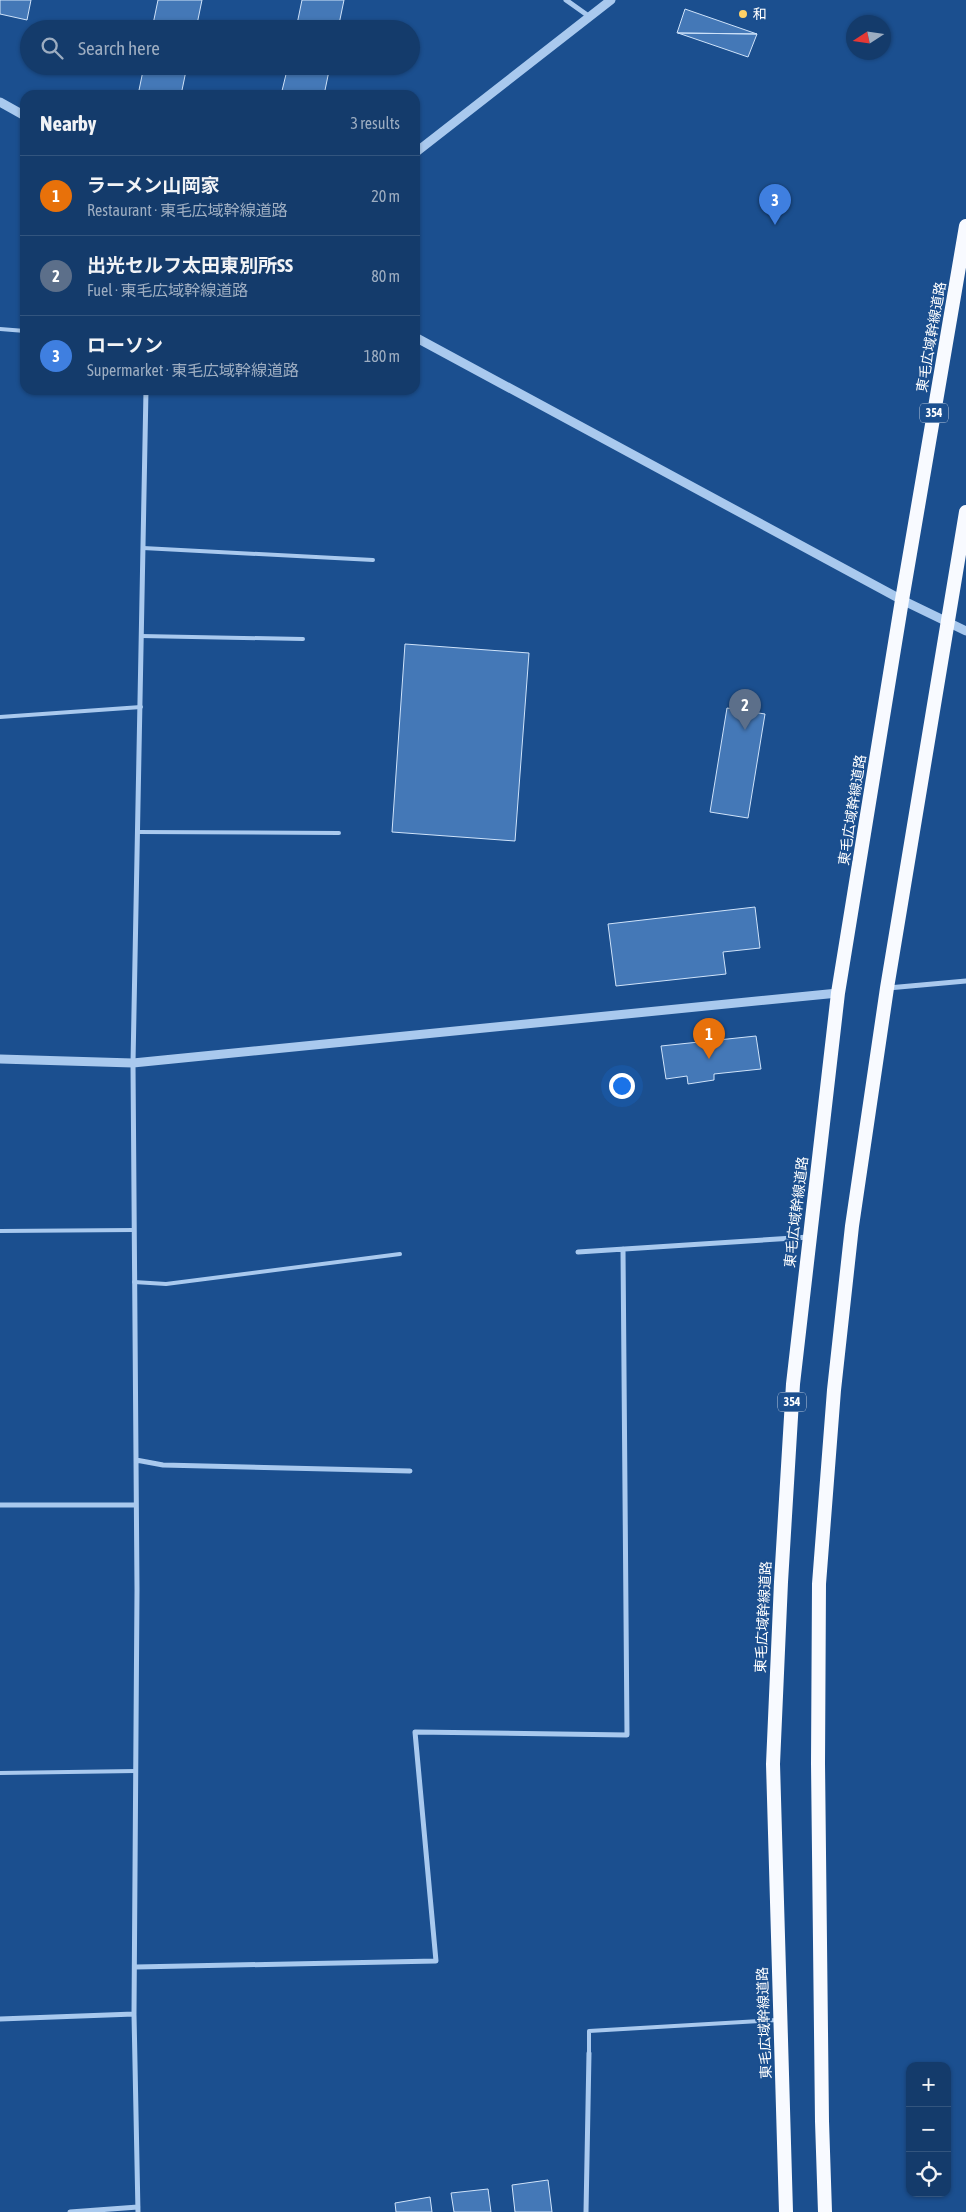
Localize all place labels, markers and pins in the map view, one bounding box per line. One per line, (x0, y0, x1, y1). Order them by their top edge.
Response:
place label: 和 (753, 6, 767, 22)
marker: 和 (737, 8, 749, 20)
pin: 3 (759, 184, 791, 225)
pin: 2 (729, 689, 761, 730)
pin: 1 (693, 1018, 725, 1059)

